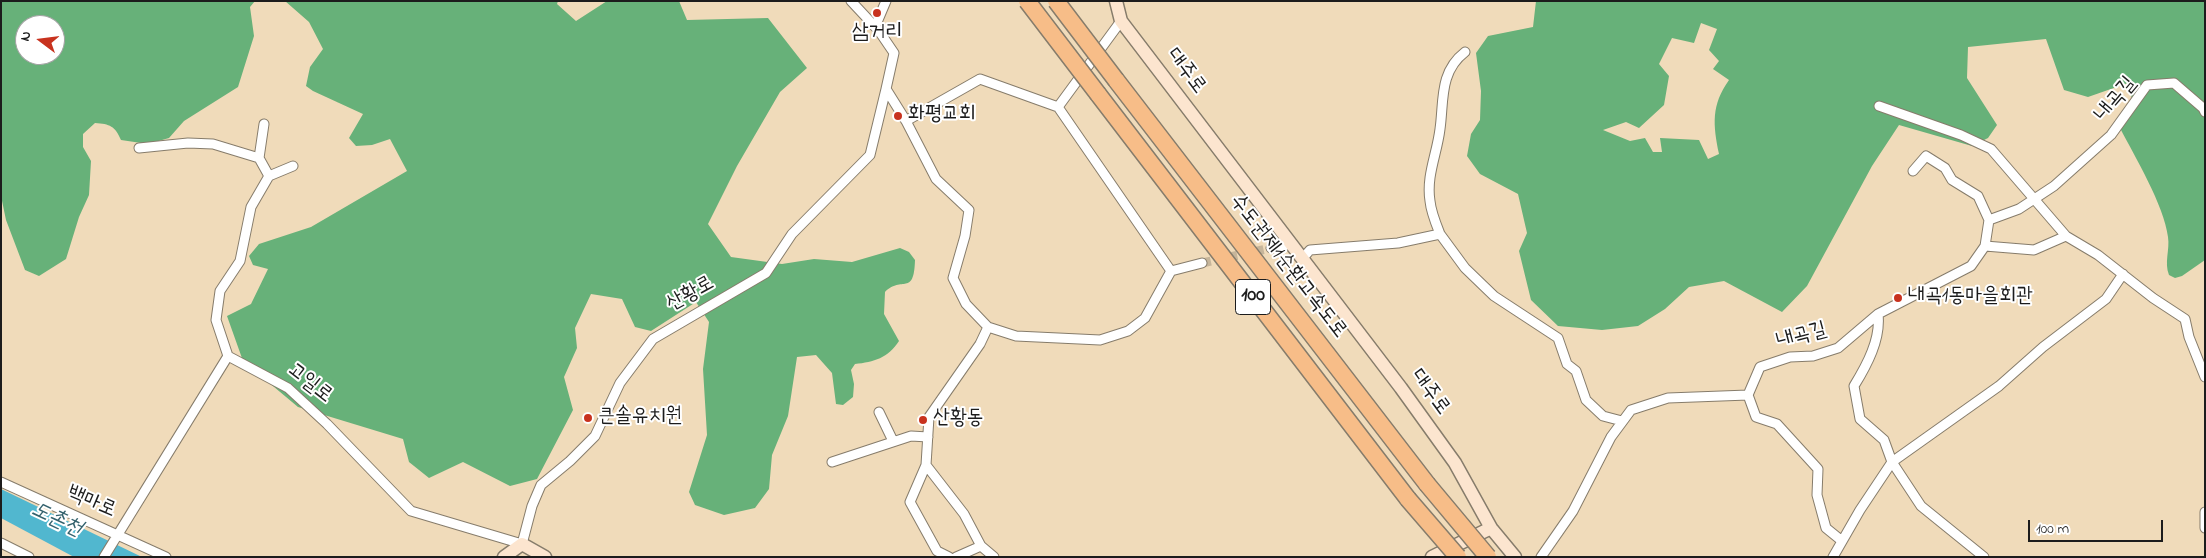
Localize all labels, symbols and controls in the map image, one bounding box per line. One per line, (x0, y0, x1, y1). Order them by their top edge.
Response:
marker: 삼거리 (871, 7, 883, 19)
north arrow (15, 15, 65, 65)
place label: 삼거리 (852, 21, 902, 47)
text: N (15, 29, 37, 44)
street label: 대주로 (1160, 44, 1210, 100)
street label: 내곡길 (2091, 72, 2143, 128)
place label: 화평교회 (908, 103, 976, 129)
marker: 화평교회 (892, 110, 904, 122)
street label: 수도권제1순환고속도로 (1223, 190, 1351, 344)
street label: 산황로 (663, 272, 719, 318)
road number: 100 (1236, 280, 1270, 314)
place label: 내곡1동마을회관 (1908, 285, 2033, 311)
marker: 내곡1동마을회관 (1892, 292, 1904, 304)
street label: 내곡길 (1774, 318, 1830, 356)
street label: 고일로 (281, 358, 337, 410)
street label: 대주로 (1404, 365, 1454, 421)
place label: 큰솔유치원 (598, 405, 682, 431)
place label: 산황동 (933, 407, 984, 433)
marker: 큰솔유치원 (582, 412, 594, 424)
marker: 산황동 (917, 414, 929, 426)
street label: 백마로 (63, 481, 119, 525)
water label: 도촌천 (26, 498, 86, 544)
scale bar (2031, 510, 2166, 542)
text: 100 m (2036, 518, 2069, 540)

